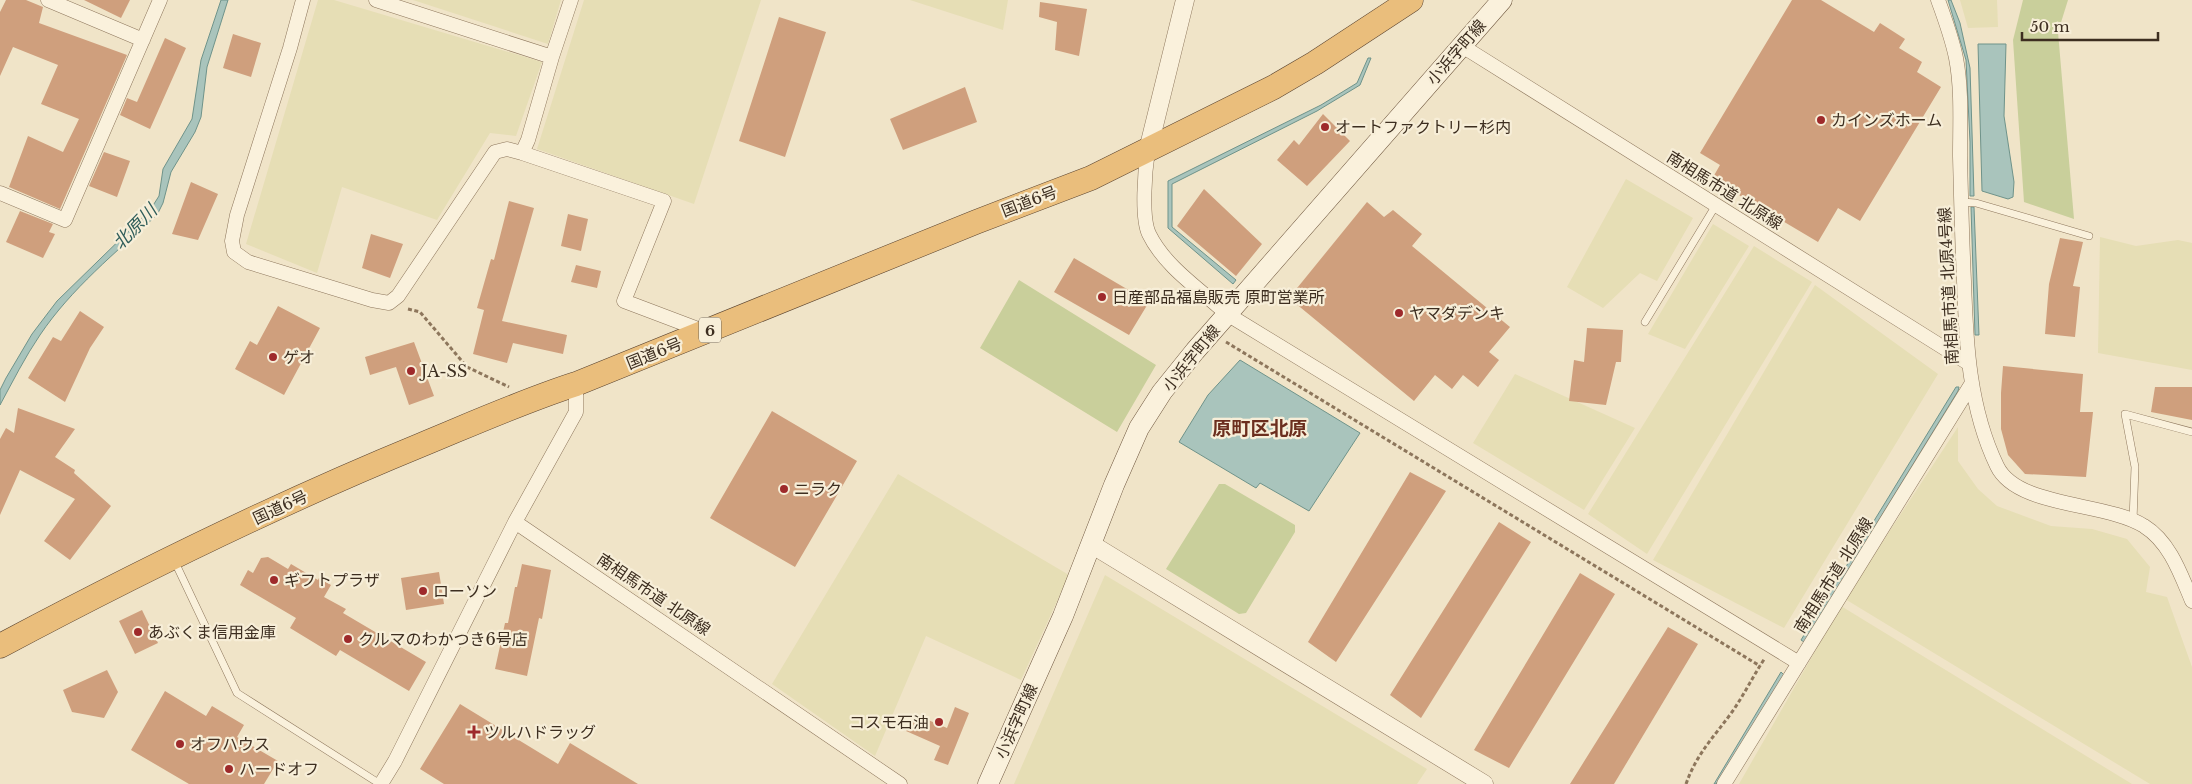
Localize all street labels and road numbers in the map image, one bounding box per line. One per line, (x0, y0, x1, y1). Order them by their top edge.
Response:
street label: 小浜字町線 (1422, 15, 1490, 89)
street label: 南相馬市道 北原線 (1663, 146, 1787, 234)
street label: 国道6号 (998, 181, 1060, 221)
street label: 南相馬市道 北原4号線 (1934, 207, 1962, 365)
road number: 6 (699, 318, 721, 342)
street label: 小浜字町線 (1158, 321, 1224, 395)
street label: 国道6号 (623, 333, 685, 373)
street label: 国道6号 (249, 486, 311, 528)
street label: 南相馬市道 北原線 (1789, 513, 1877, 637)
street label: 南相馬市道 北原線 (593, 549, 715, 639)
street label: 小浜字町線 (991, 680, 1041, 762)

